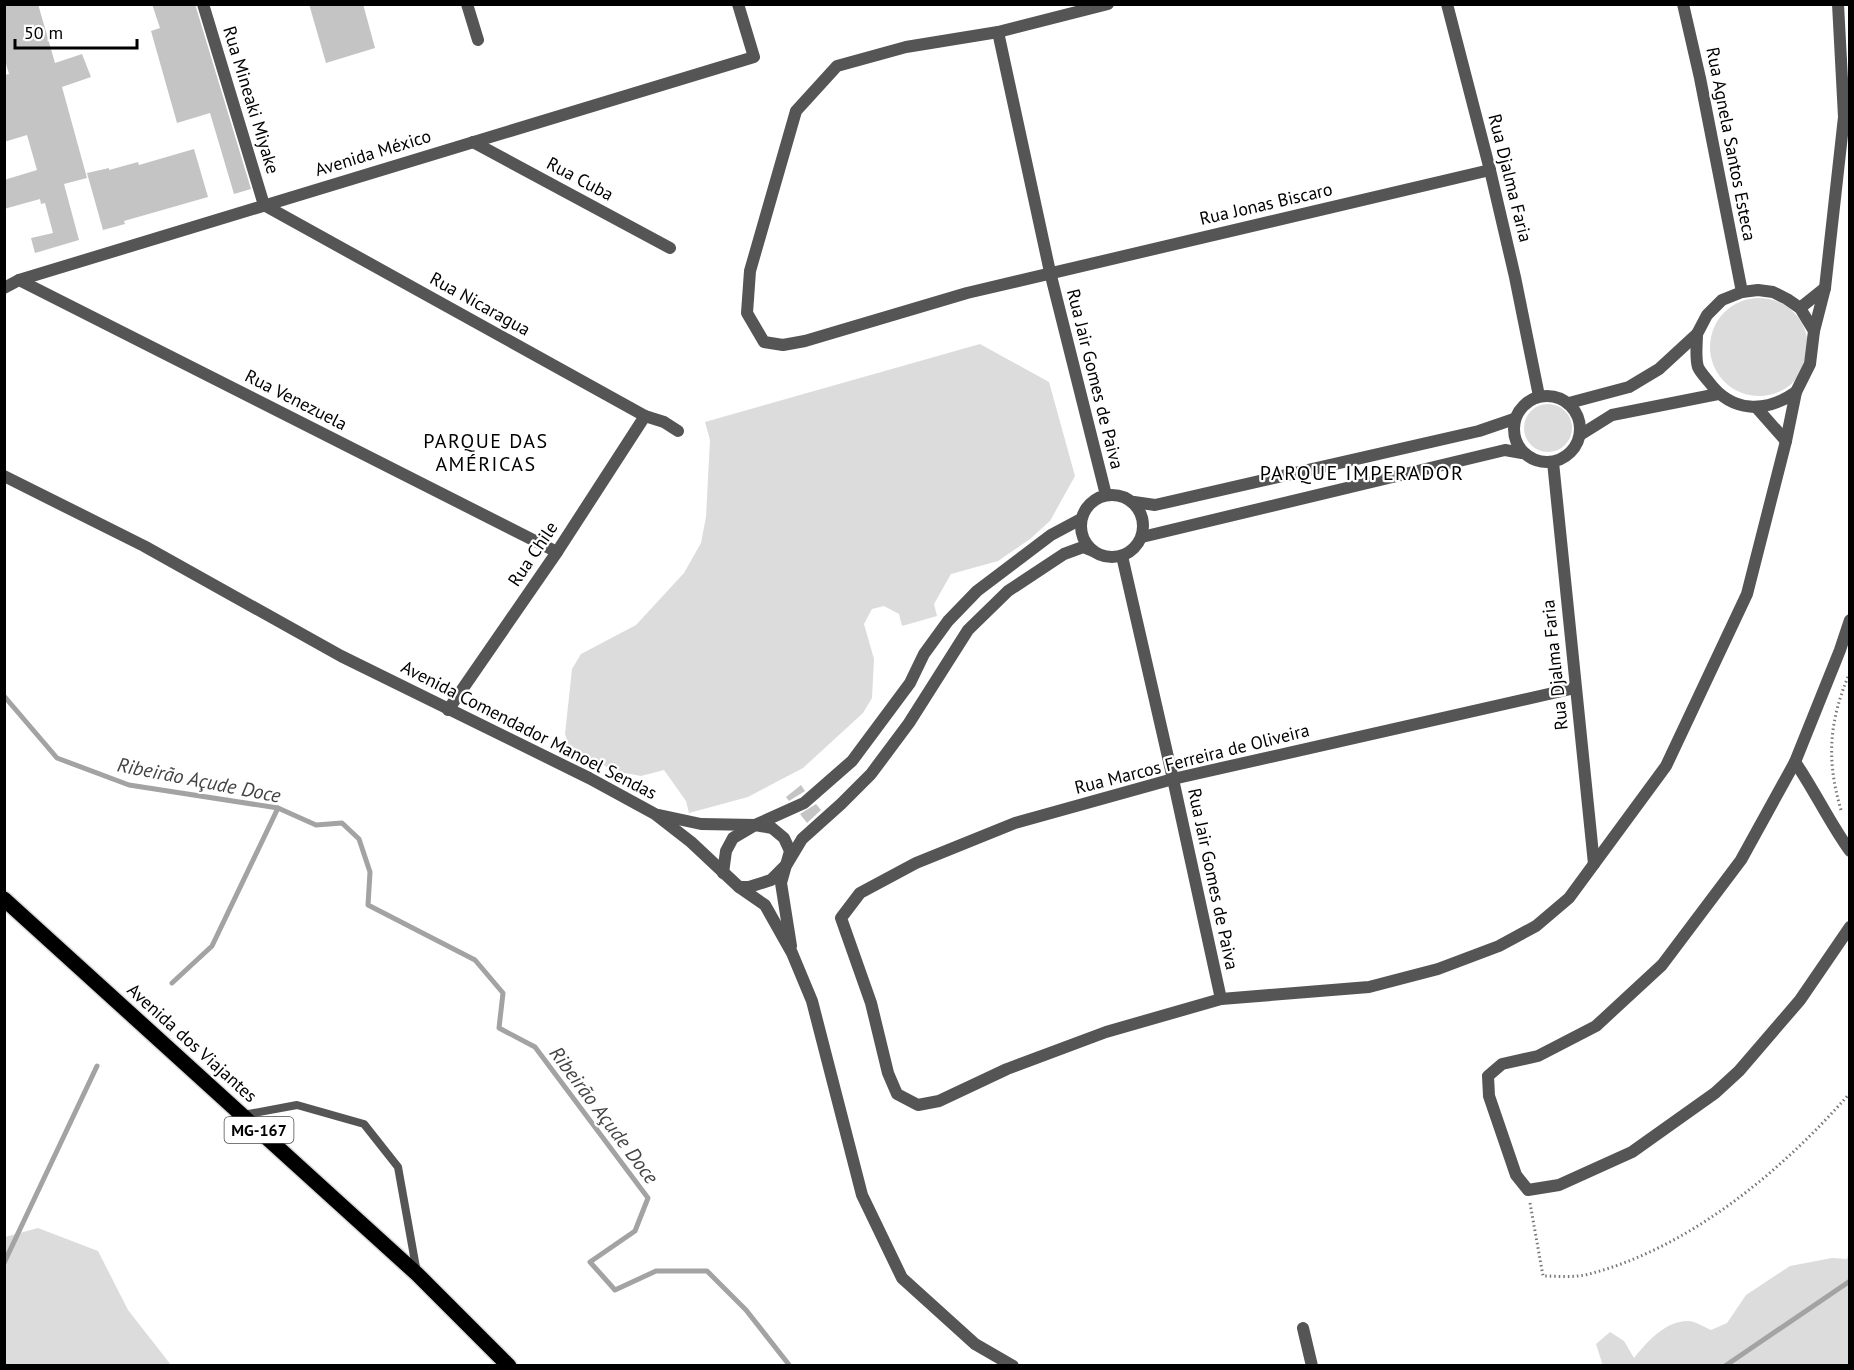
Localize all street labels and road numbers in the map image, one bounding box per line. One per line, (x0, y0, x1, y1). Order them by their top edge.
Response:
street label: Rua Mineaki Miyake (218, 23, 285, 176)
street label: Rua Agnela Santos Esteca (1701, 45, 1762, 243)
street label: Rua Djalma Faria (1483, 111, 1538, 244)
street label: Avenida México (312, 124, 434, 181)
street label: Rua Cuba (543, 151, 618, 206)
street label: Rua Jonas Biscaro (1197, 177, 1335, 230)
street label: Rua Nicaragua (426, 267, 534, 341)
street label: Rua Jair Gomes de Paiva (1062, 286, 1129, 471)
street label: Rua Venezuela (241, 364, 351, 435)
street label: Rua Chile (503, 517, 563, 591)
street label: Rua Djalma Faria (1536, 599, 1573, 731)
street label: Avenida Comendador Manoel Sendas (397, 655, 661, 804)
street label: Rua Marcos Ferreira de Oliveira (1072, 718, 1312, 799)
street label: Rua Jair Gomes de Paiva (1183, 786, 1244, 972)
street label: Avenida dos Viajantes (123, 978, 262, 1107)
road number: MG-167 (224, 1117, 294, 1143)

